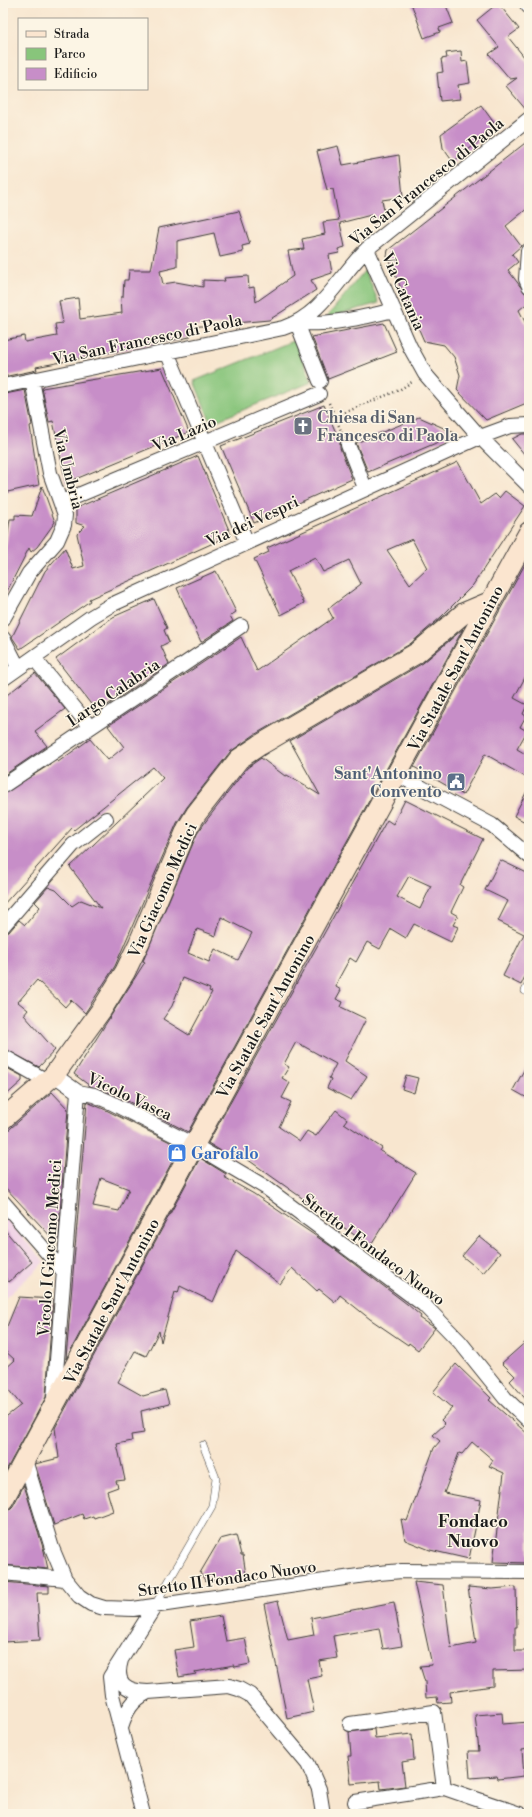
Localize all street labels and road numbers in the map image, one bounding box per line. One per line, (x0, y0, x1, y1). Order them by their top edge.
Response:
street label: Via San Francesco di Paola (344, 113, 509, 251)
street label: Via Catania (377, 248, 430, 334)
street label: Via San Francesco di Paola (50, 310, 245, 370)
street label: Via Lazio (148, 411, 220, 457)
street label: Via Umbria (48, 426, 88, 512)
street label: Via dei Vespri (202, 492, 302, 552)
street label: Via Statale Sant'Antonino (403, 582, 508, 756)
street label: Largo Calabria (63, 654, 165, 731)
street label: Via Giacomo Medici (124, 820, 202, 962)
street label: Via Statale Sant'Antonino (212, 931, 319, 1103)
street label: Vicolo Vasca (83, 1068, 176, 1126)
street label: Vicolo I Giacomo Medici (34, 1159, 66, 1338)
street label: Stretto I Fondaco Nuovo (298, 1189, 449, 1310)
street label: Via Statale Sant'Antonino (59, 1215, 164, 1389)
street label: Stretto II Fondaco Nuovo (137, 1557, 318, 1601)

